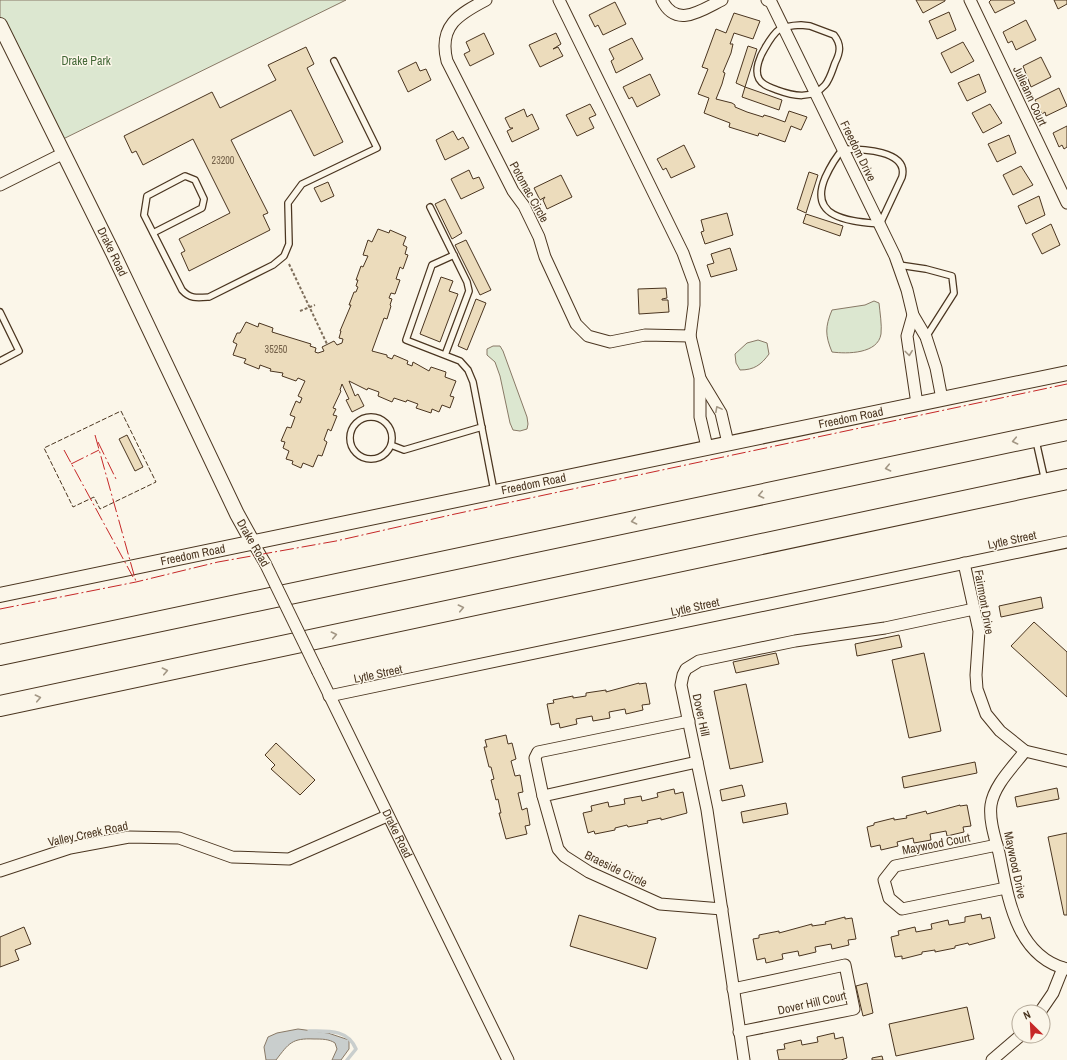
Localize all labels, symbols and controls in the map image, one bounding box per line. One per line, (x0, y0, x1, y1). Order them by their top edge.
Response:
park label: Drake Park (61, 53, 111, 69)
street label: Julieann Court (1009, 64, 1051, 129)
street label: Freedom Drive (836, 118, 880, 184)
house number: 23200 (212, 154, 235, 167)
street label: Potomac Circle (506, 159, 552, 225)
street label: Drake Road (94, 225, 131, 279)
house number: 35250 (265, 343, 288, 356)
one-way arrow (904, 350, 913, 357)
street label: Freedom Road (817, 403, 885, 433)
one-way arrow (715, 406, 723, 413)
one-way arrow (1012, 436, 1018, 444)
one-way arrow (885, 463, 891, 471)
street label: Freedom Road (500, 469, 567, 499)
one-way arrow (758, 490, 764, 498)
street label: Drake Road (233, 516, 273, 570)
one-way arrow (630, 517, 637, 525)
street label: Lytle Street (986, 527, 1038, 553)
street label: Freedom Road (159, 540, 227, 569)
street label: Fairmont Drive (970, 569, 998, 635)
street label: Lytle Street (669, 594, 721, 620)
one-way arrow (458, 604, 464, 612)
one-way arrow (330, 631, 337, 639)
street label: Lytle Street (352, 661, 404, 687)
one-way arrow (162, 667, 168, 675)
street label: Dover Hill (689, 692, 713, 738)
one-way arrow (35, 694, 41, 702)
street label: Drake Road (378, 807, 416, 861)
street label: Valley Creek Road (47, 818, 129, 850)
street label: Maywood Court (901, 830, 972, 858)
street label: Maywood Drive (1000, 830, 1030, 900)
street label: Braeside Circle (582, 847, 650, 891)
street label: Dover Hill Court (776, 987, 848, 1019)
north arrow (1011, 1004, 1051, 1044)
text: N (1021, 1007, 1033, 1023)

